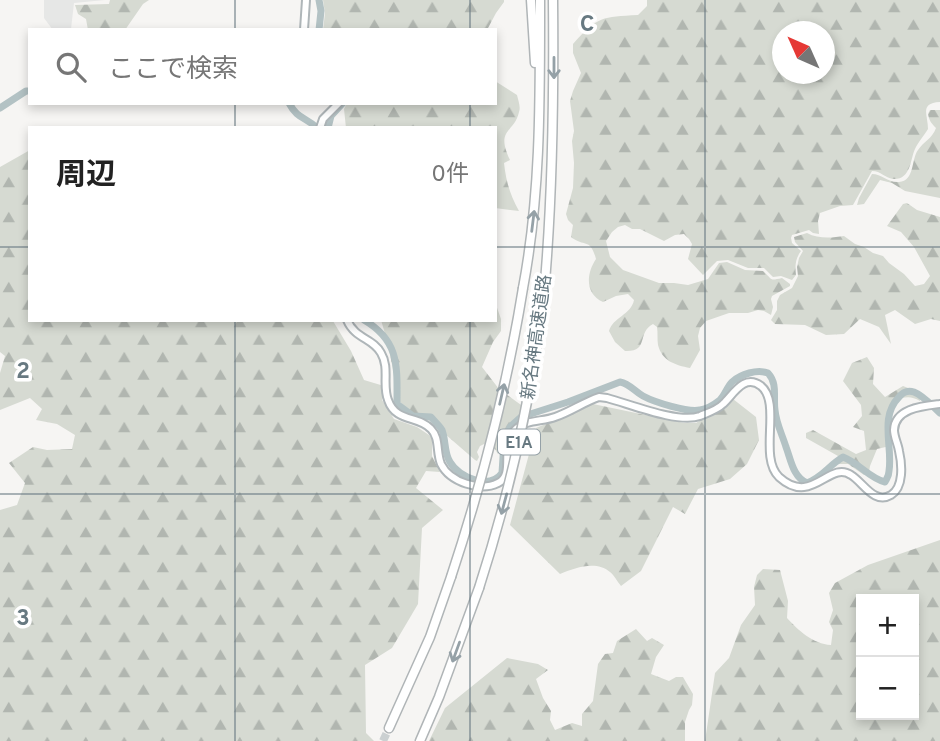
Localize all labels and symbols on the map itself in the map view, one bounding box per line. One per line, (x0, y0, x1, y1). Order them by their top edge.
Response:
text: C (580, 11, 594, 40)
north arrow (772, 21, 835, 84)
one-way arrow (547, 56, 561, 79)
one-way arrow (527, 210, 540, 233)
street label: 新名神高速道路 (517, 273, 558, 401)
text: 2 (16, 358, 30, 387)
one-way arrow (496, 383, 510, 406)
road number: E1A (498, 430, 540, 454)
one-way arrow (497, 493, 510, 515)
text: 3 (16, 605, 30, 634)
one-way arrow (449, 641, 461, 663)

